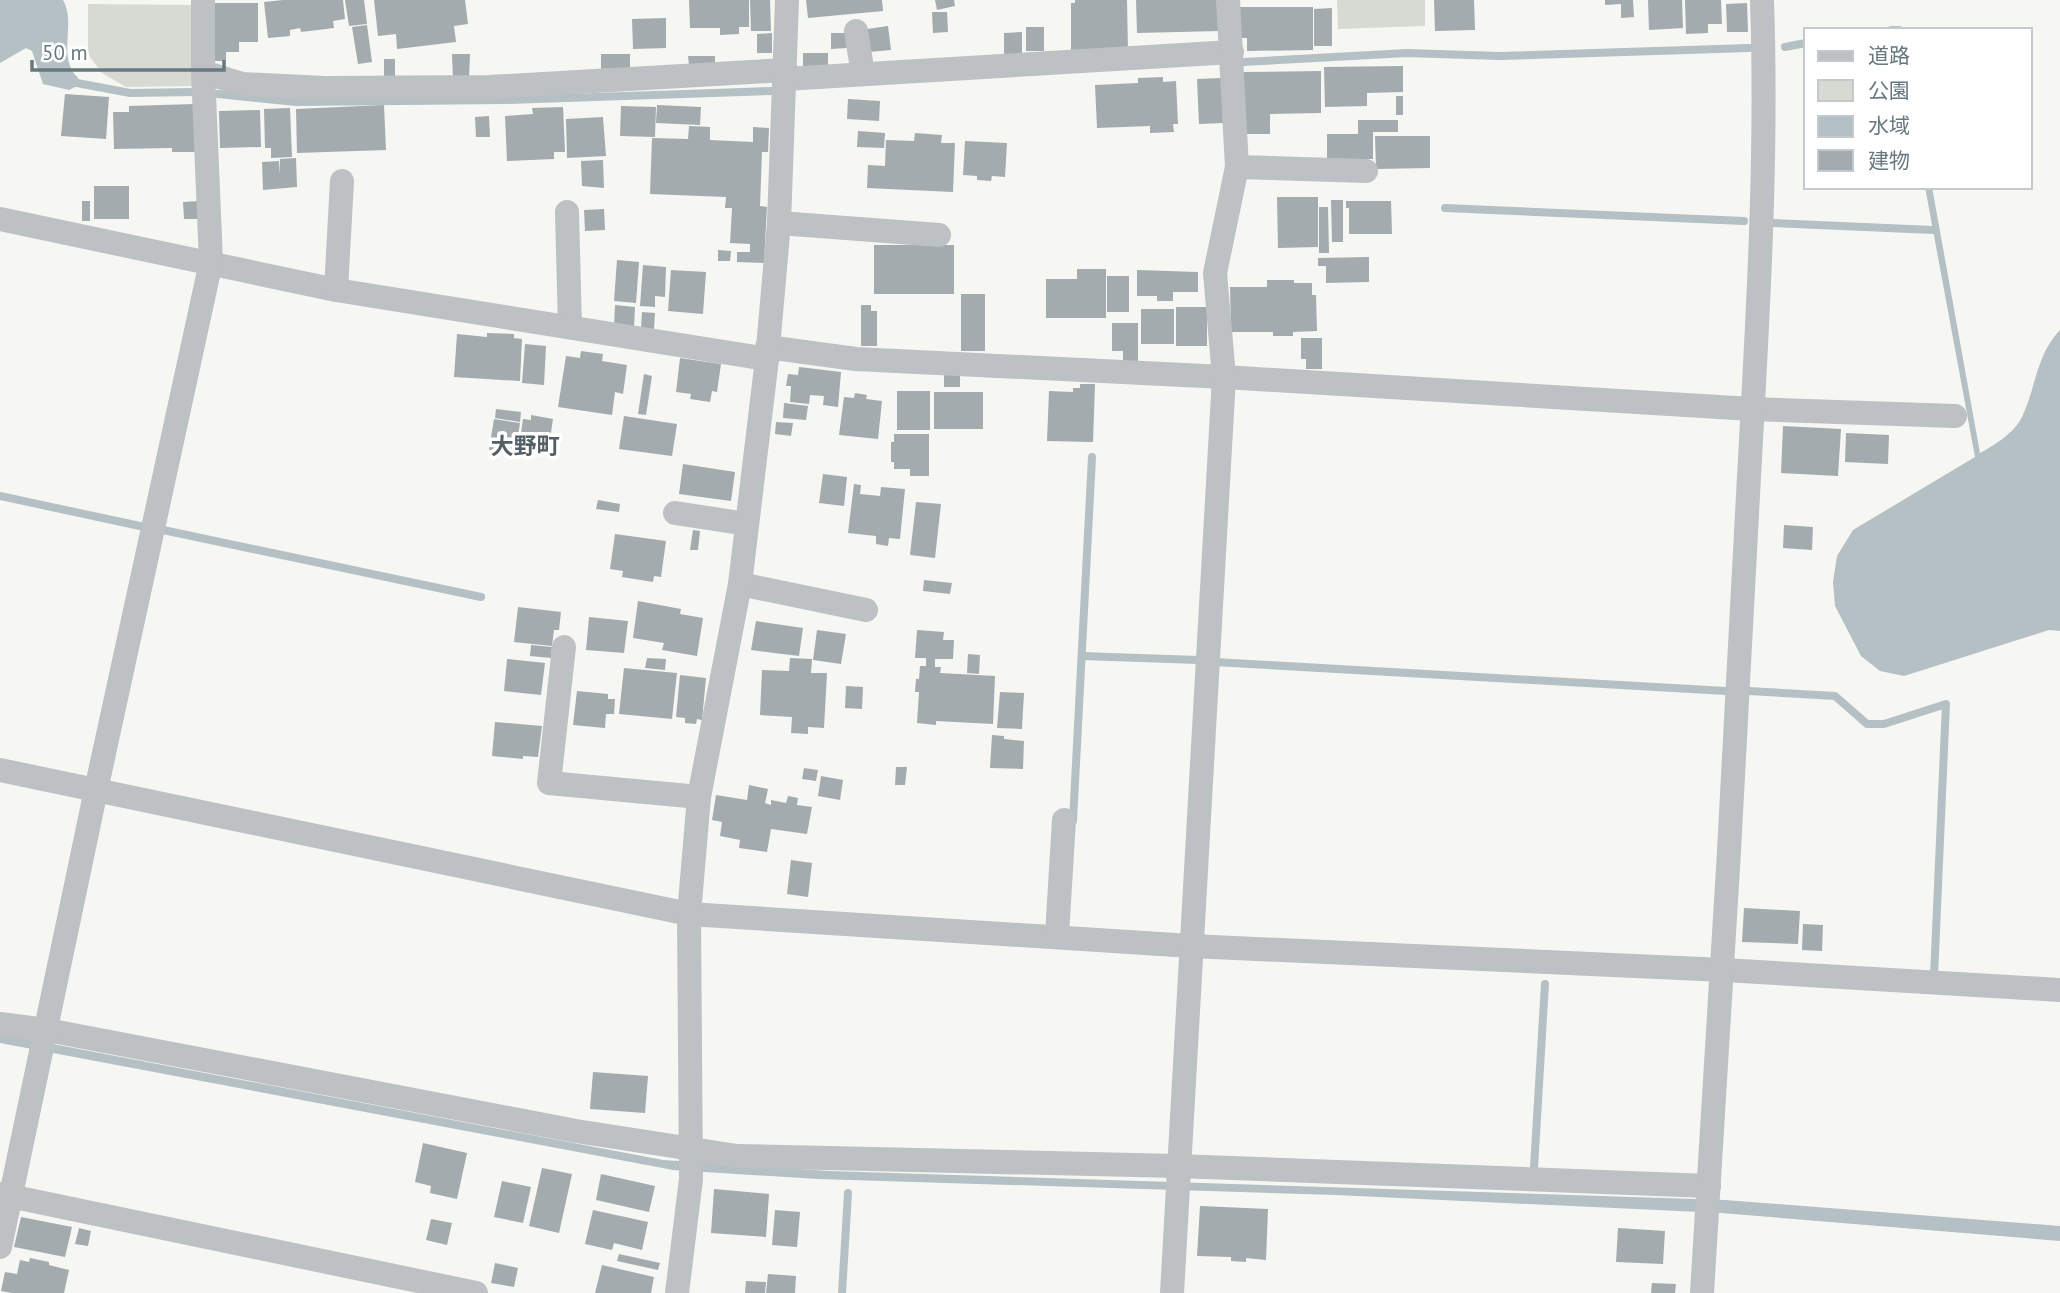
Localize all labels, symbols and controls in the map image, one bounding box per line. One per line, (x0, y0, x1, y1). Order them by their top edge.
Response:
scale bar (32, 28, 224, 72)
legend (1804, 28, 2032, 189)
text: 50 m (42, 39, 88, 66)
text: 道路 (1868, 42, 1910, 69)
text: 公園 (1868, 77, 1910, 104)
text: 水域 (1868, 112, 1910, 139)
text: 建物 (1868, 147, 1910, 174)
district label: 大野町 (491, 431, 560, 460)

